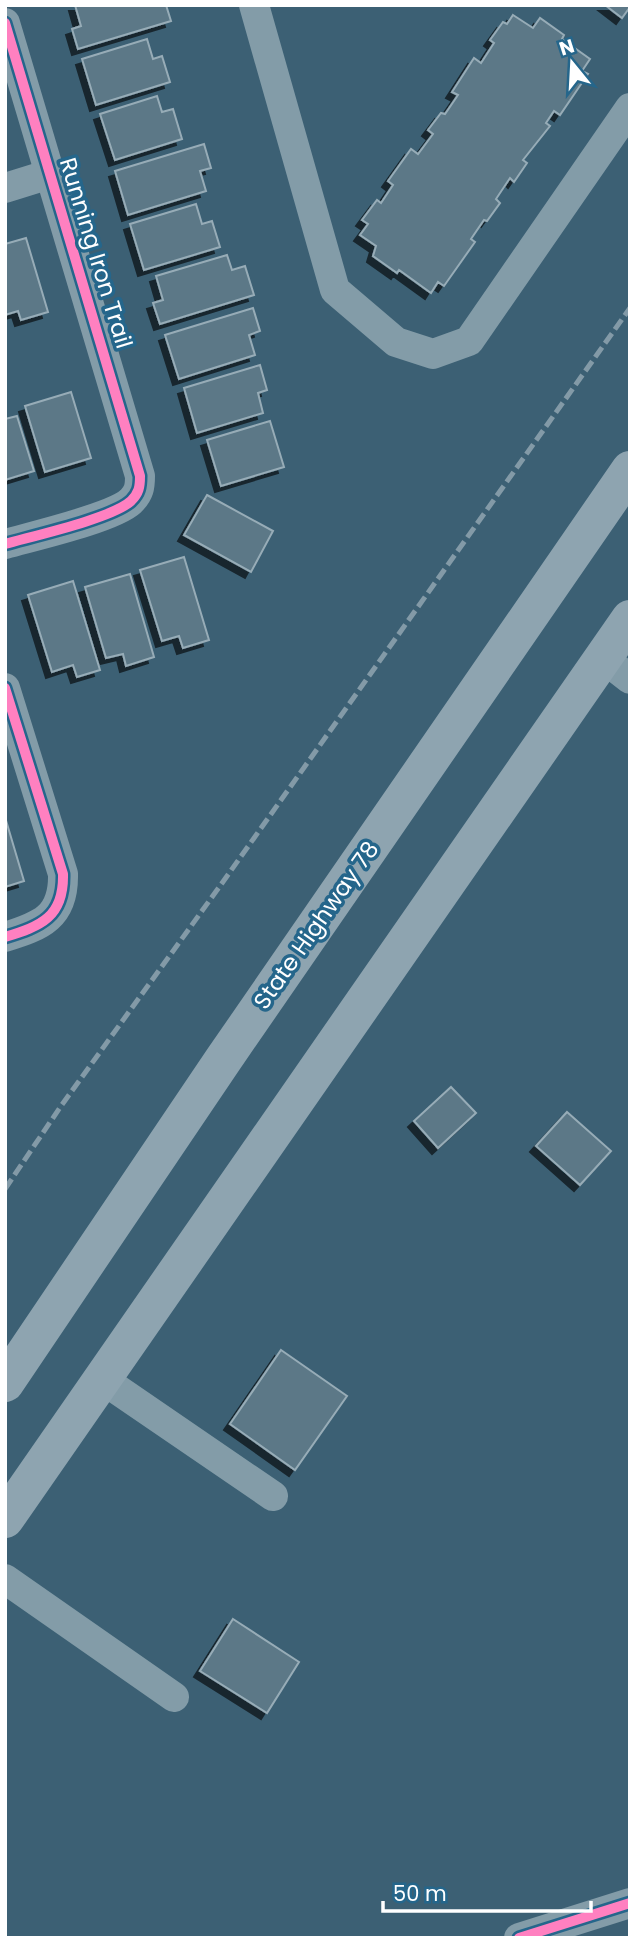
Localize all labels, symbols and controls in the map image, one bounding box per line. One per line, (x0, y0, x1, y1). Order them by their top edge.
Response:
north arrow (537, 28, 607, 98)
text: N (556, 32, 578, 62)
street label: Running Iron Trail (52, 154, 140, 352)
street label: State Highway 78 (246, 834, 386, 1016)
scale bar (383, 1870, 591, 1914)
text: 50 m (393, 1879, 447, 1908)

